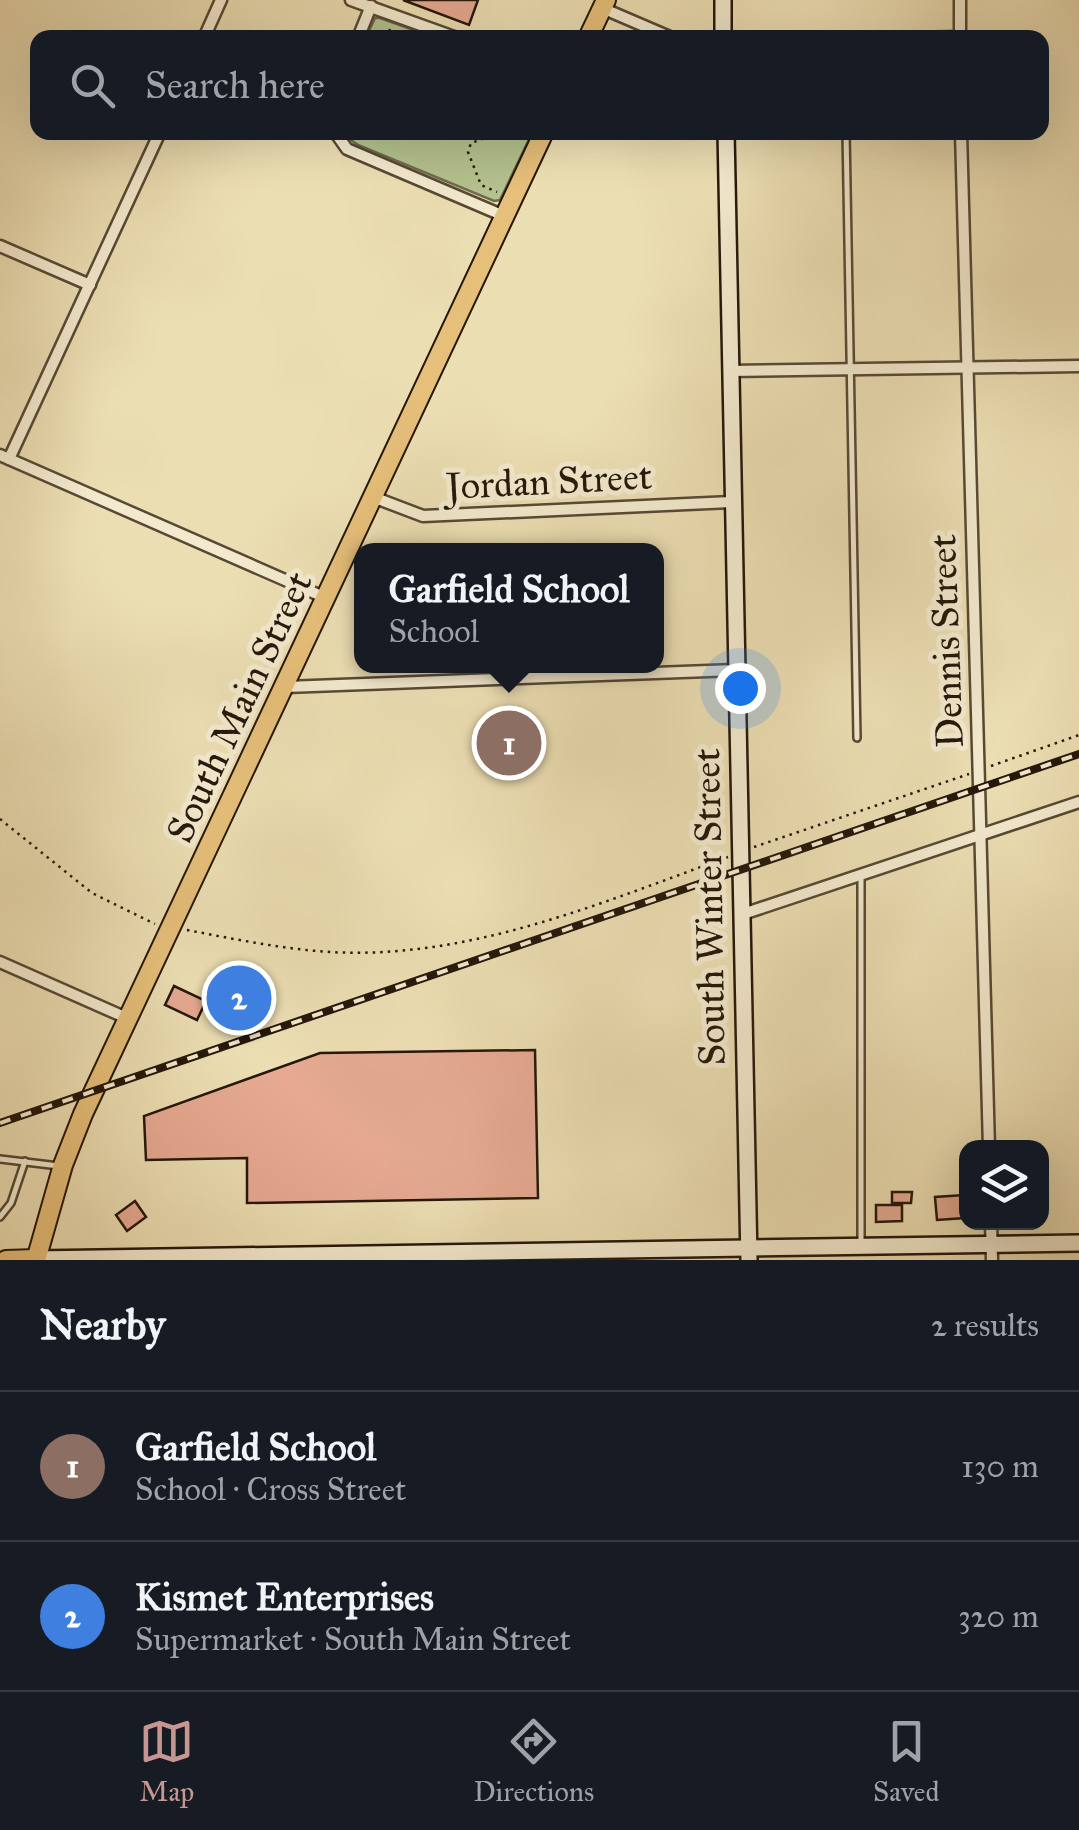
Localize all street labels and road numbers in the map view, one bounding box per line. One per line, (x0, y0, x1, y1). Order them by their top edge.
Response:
street label: Jordan Street (441, 453, 653, 511)
street label: Dennis Street (919, 533, 973, 749)
street label: South Main Street (156, 564, 322, 850)
street label: South Winter Street (683, 748, 735, 1066)

